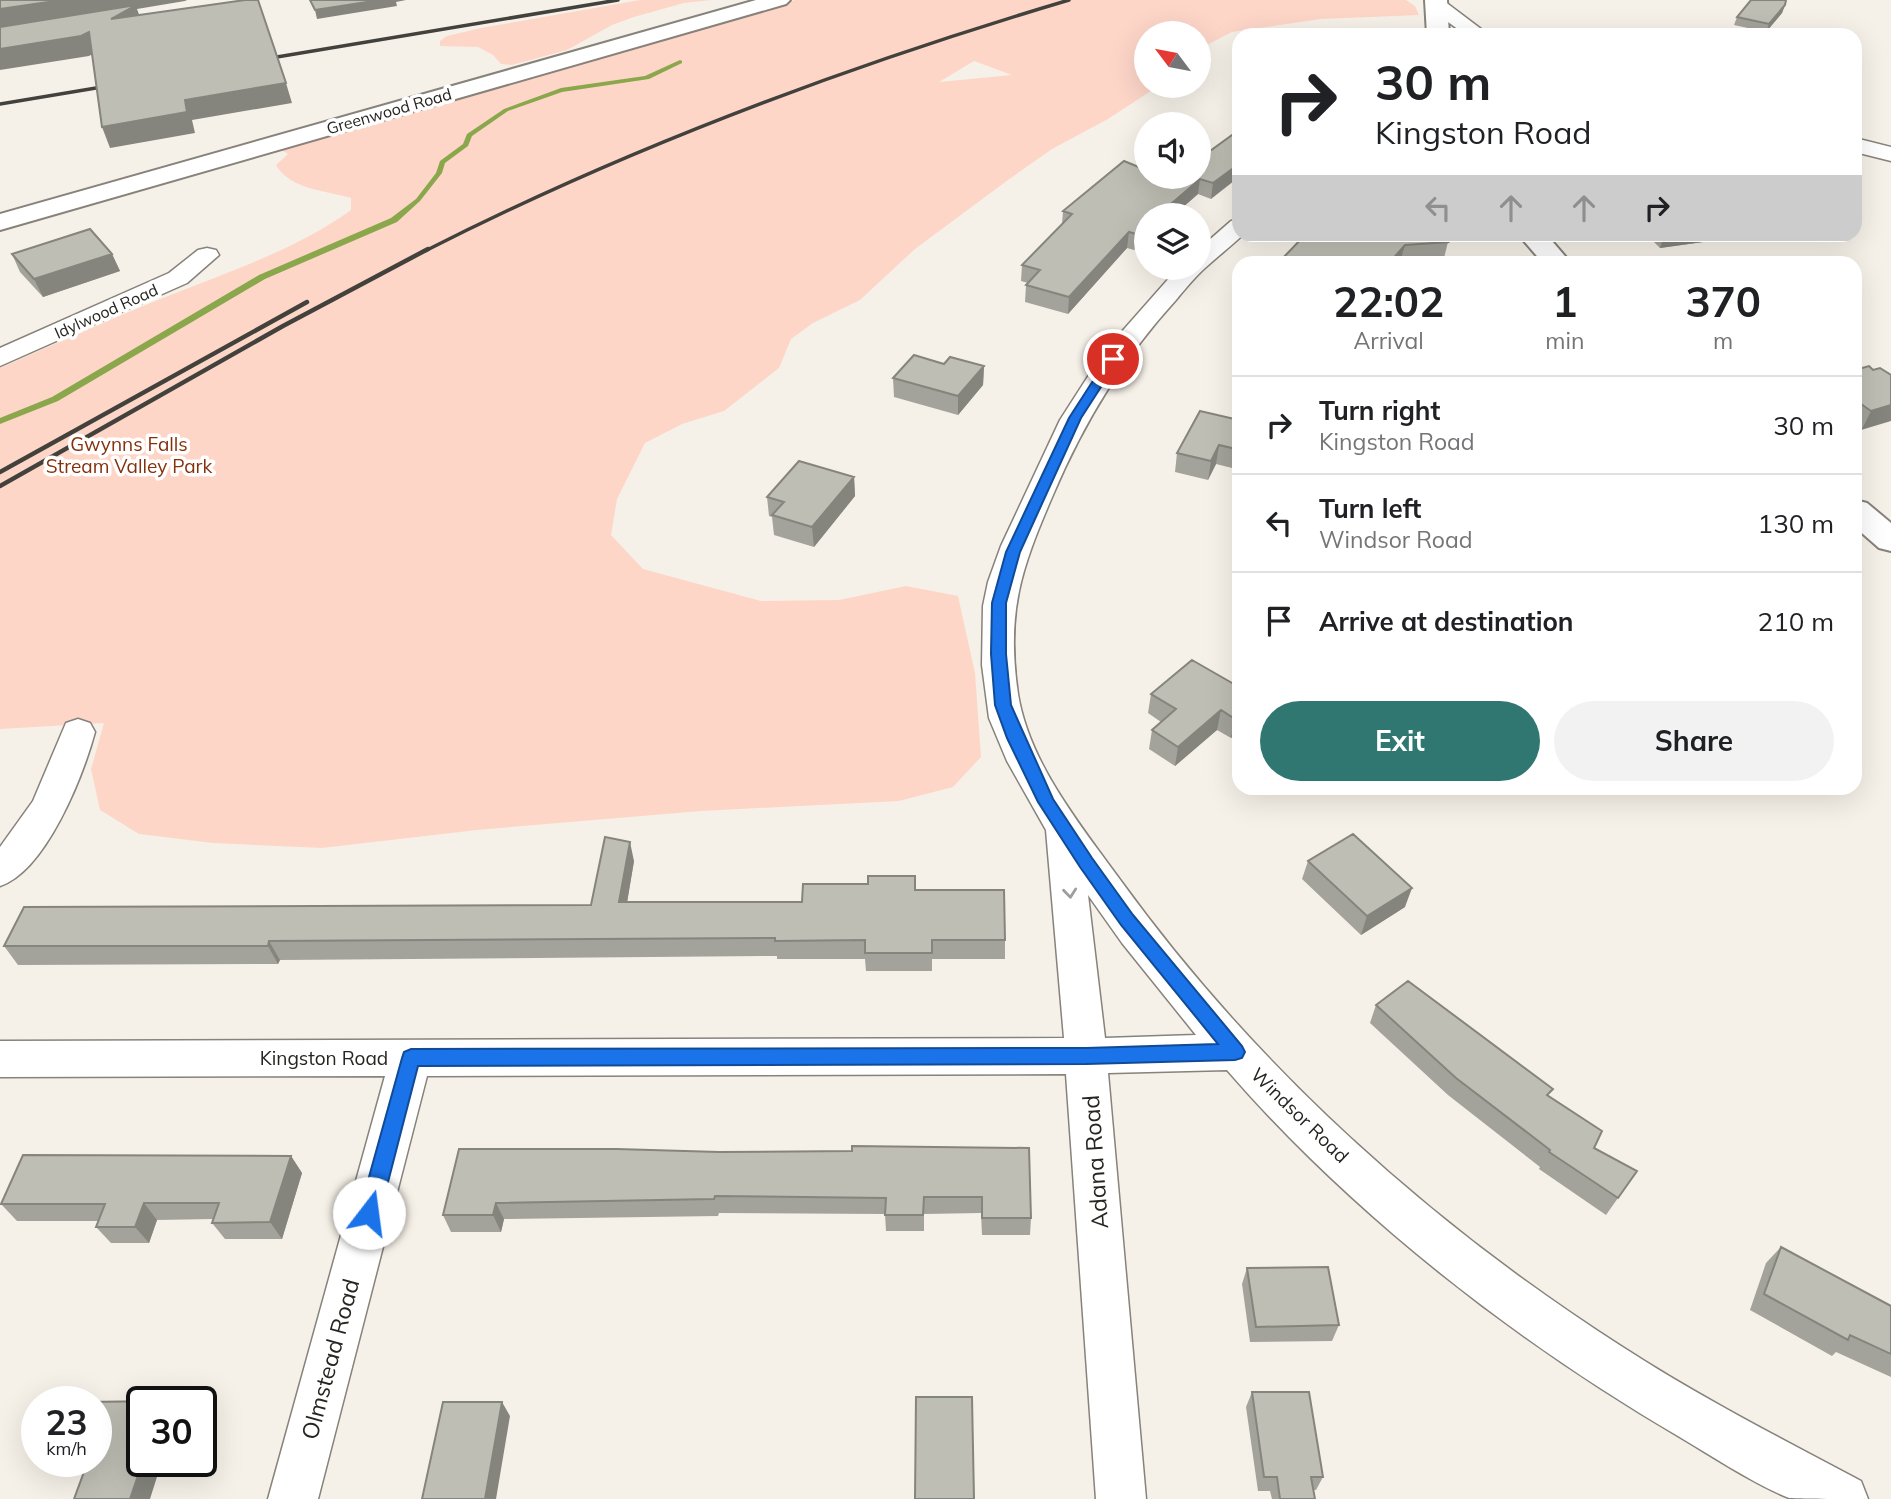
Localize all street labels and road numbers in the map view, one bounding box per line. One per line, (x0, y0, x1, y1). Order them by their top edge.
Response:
street label: Greenwood Road (324, 84, 454, 138)
street label: Idylwood Road (51, 279, 161, 343)
street label: Kingston Road (260, 1046, 388, 1070)
street label: Windsor Road (1246, 1062, 1354, 1168)
street label: Adana Road (1076, 1094, 1114, 1230)
street label: Olmstead Road (295, 1275, 365, 1443)

